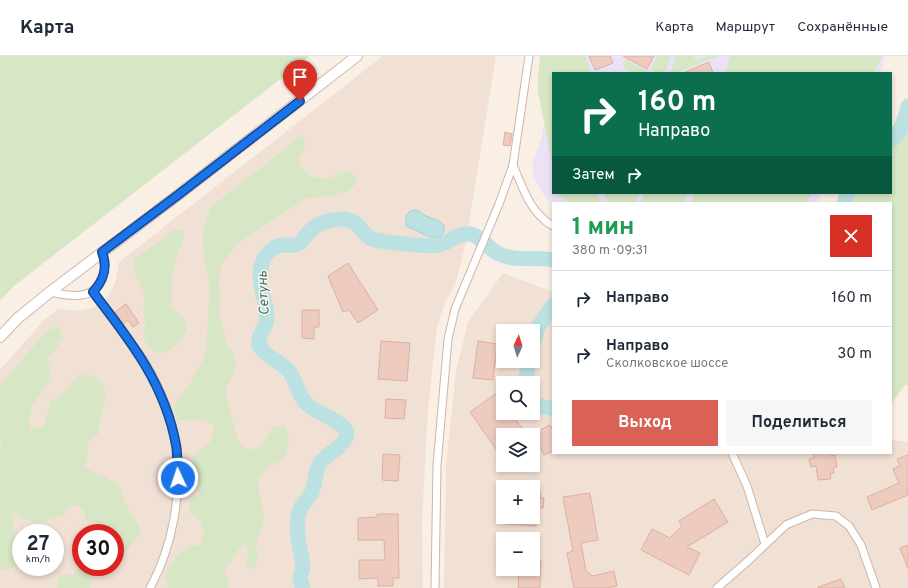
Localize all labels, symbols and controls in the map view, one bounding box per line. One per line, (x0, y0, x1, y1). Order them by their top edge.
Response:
text: Карта (20, 16, 74, 40)
text: Карта (655, 19, 694, 36)
text: Маршрут (716, 19, 775, 36)
text: Сохранённые (797, 19, 888, 36)
pin (283, 60, 317, 101)
icon: arrive (289, 66, 311, 88)
text: 160 m (638, 85, 716, 121)
icon: right (572, 88, 624, 140)
text: Направо (638, 120, 710, 143)
icon: right (623, 164, 645, 186)
text: Затем (572, 166, 615, 185)
text: 1 мин (572, 213, 634, 243)
button: close (830, 215, 872, 257)
text: 380 m · 09:31 (572, 243, 648, 259)
water label: Сетунь (254, 270, 274, 316)
icon: right (572, 288, 594, 310)
text: Направо (606, 289, 669, 308)
text: 160 m (832, 289, 872, 308)
north arrow (496, 324, 540, 368)
map controls (496, 324, 540, 576)
text: Направо (606, 337, 669, 356)
icon: right (572, 344, 594, 366)
text: 30 m (837, 345, 872, 364)
text: Сколковское шоссе (606, 356, 728, 372)
button: search (496, 376, 540, 420)
button: Выход (572, 400, 718, 446)
button: Поделиться (726, 400, 872, 446)
button: layers (496, 428, 540, 472)
position arrow (157, 457, 199, 499)
button: + (496, 480, 540, 524)
speed limit sign: 30 (72, 524, 124, 576)
text: 27 (27, 532, 49, 558)
button: − (496, 532, 540, 576)
text: km/h (26, 553, 50, 566)

